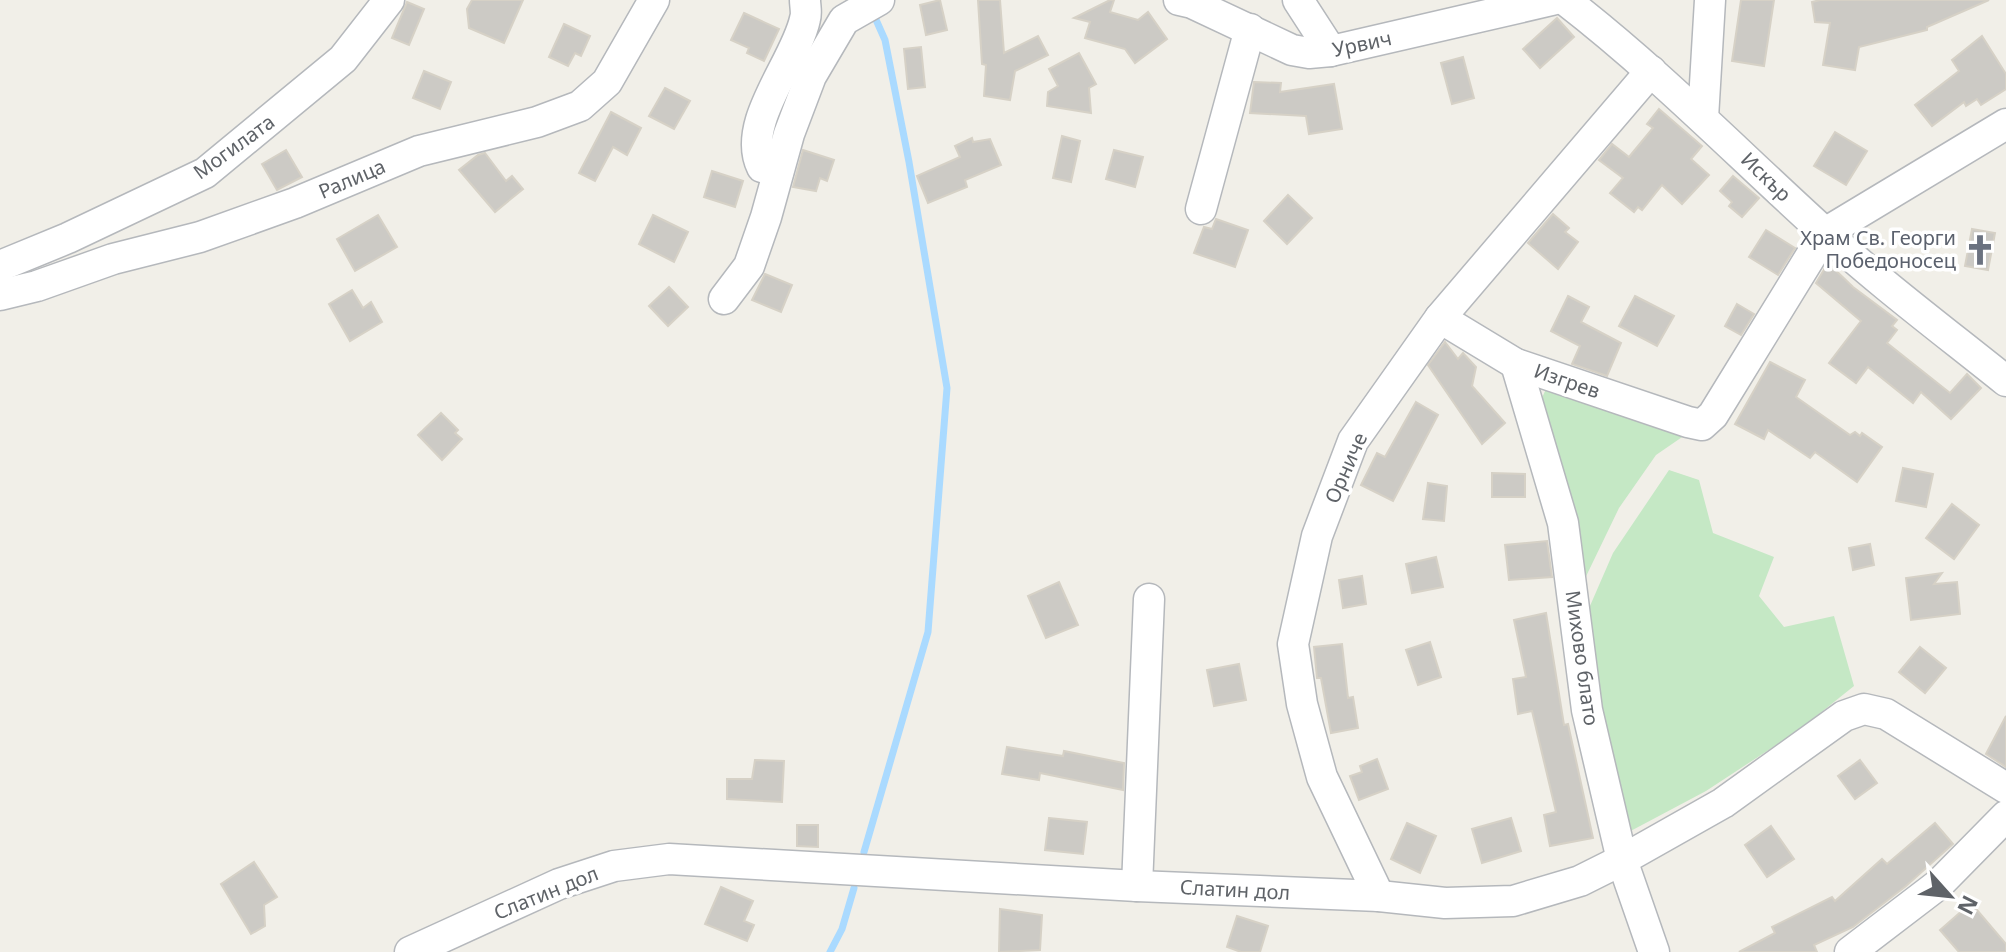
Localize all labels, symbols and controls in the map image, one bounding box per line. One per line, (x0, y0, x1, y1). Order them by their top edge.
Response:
street label: Урвич (1330, 24, 1394, 63)
street label: Могилата (188, 108, 280, 185)
street label: Искър (1735, 146, 1797, 207)
street label: Ралица (314, 152, 389, 205)
place label: Храм Св. Георги Победоносец (1800, 224, 1957, 274)
church icon: Храм Св. Георги Победоносец (1963, 233, 1997, 267)
street label: Изгрев (1531, 357, 1604, 404)
street label: Орниче (1318, 428, 1373, 507)
street label: Михово блато (1560, 589, 1605, 727)
north arrow (1910, 856, 1990, 936)
street label: Слатин дол (490, 859, 602, 926)
street label: Слатин дол (1179, 873, 1291, 906)
text: N (1951, 891, 1986, 920)

